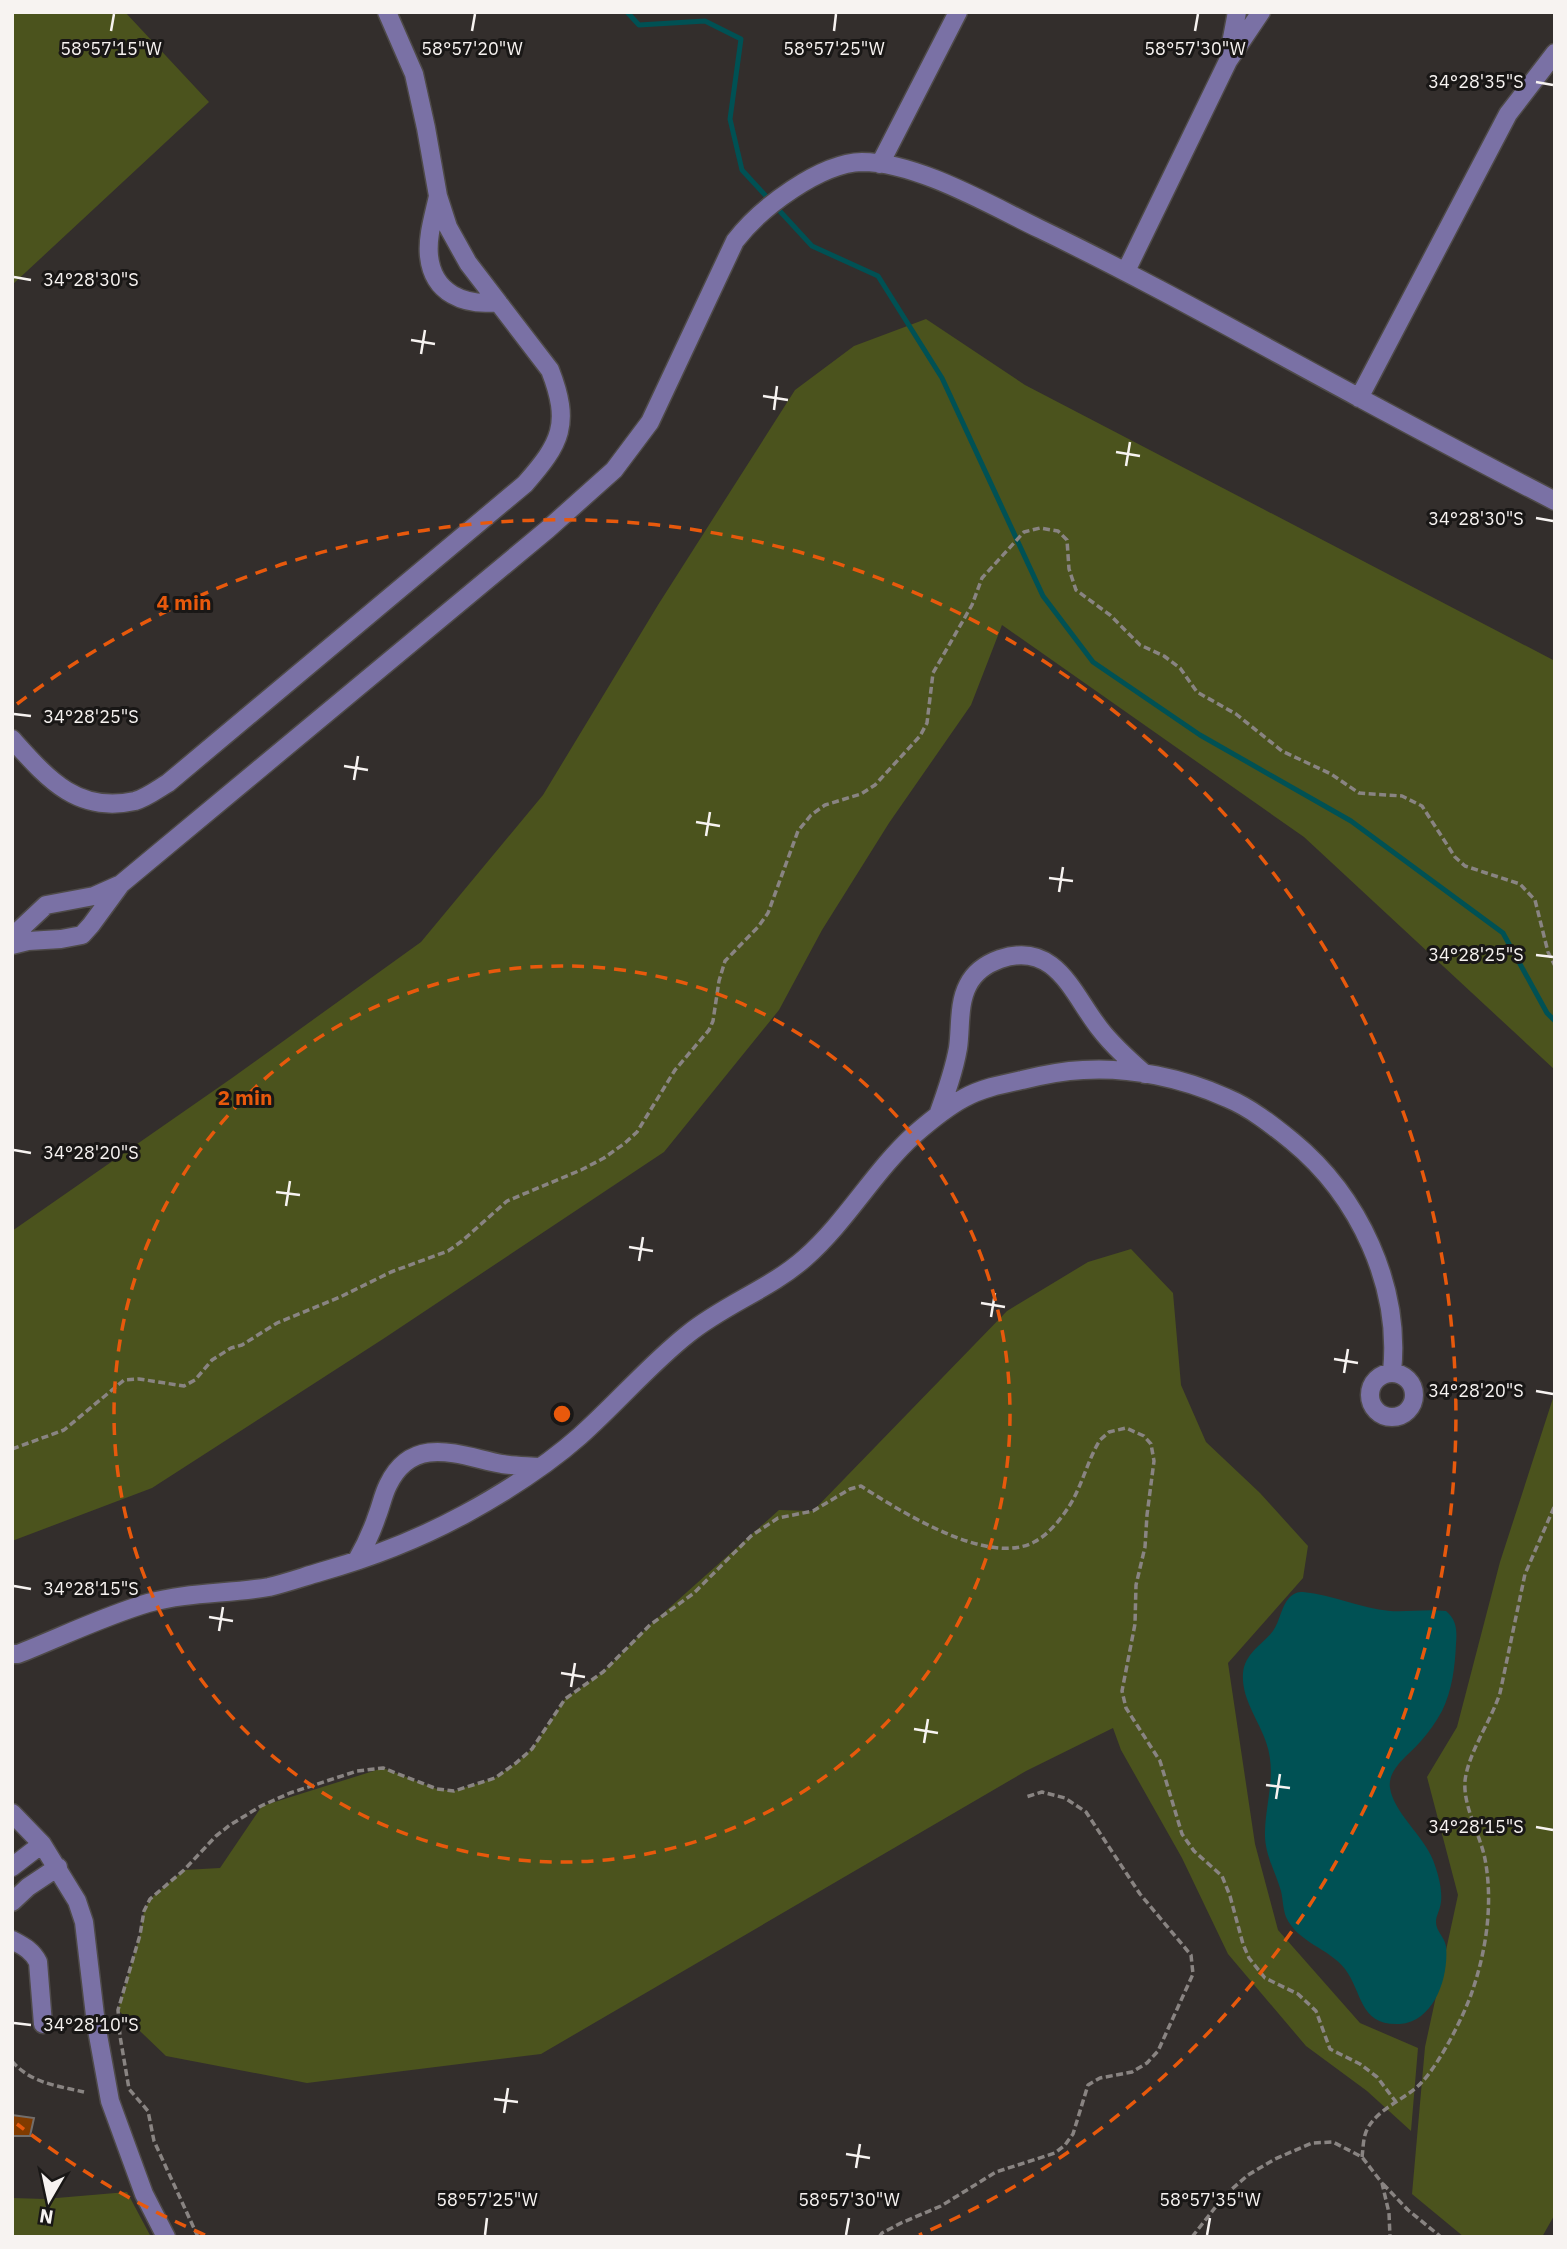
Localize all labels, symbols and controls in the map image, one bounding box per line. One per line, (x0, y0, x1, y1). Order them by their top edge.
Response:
text: 58°57'15"W (60, 37, 162, 60)
text: 58°57'20"W (421, 37, 523, 60)
text: 58°57'25"W (783, 37, 885, 60)
text: 58°57'30"W (1144, 37, 1246, 60)
text: 34°28'35"S (1428, 70, 1524, 93)
text: 34°28'30"S (43, 268, 139, 291)
text: 34°28'30"S (1428, 507, 1524, 530)
text: 4 min (157, 588, 211, 616)
text: 34°28'25"S (43, 705, 139, 728)
text: 34°28'25"S (1428, 943, 1524, 966)
text: 2 min (218, 1083, 272, 1111)
text: 34°28'20"S (43, 1141, 139, 1164)
text: 34°28'20"S (1428, 1379, 1524, 1402)
centre of rings (550, 1402, 574, 1426)
text: 34°28'15"S (43, 1577, 139, 1600)
text: 34°28'15"S (1428, 1815, 1524, 1838)
text: 34°28'10"S (43, 2013, 139, 2036)
north arrow (14, 2165, 84, 2235)
text: 58°57'25"W (436, 2188, 538, 2211)
text: 58°57'30"W (798, 2188, 900, 2211)
text: 58°57'35"W (1159, 2188, 1261, 2211)
text: N (38, 2204, 55, 2230)

